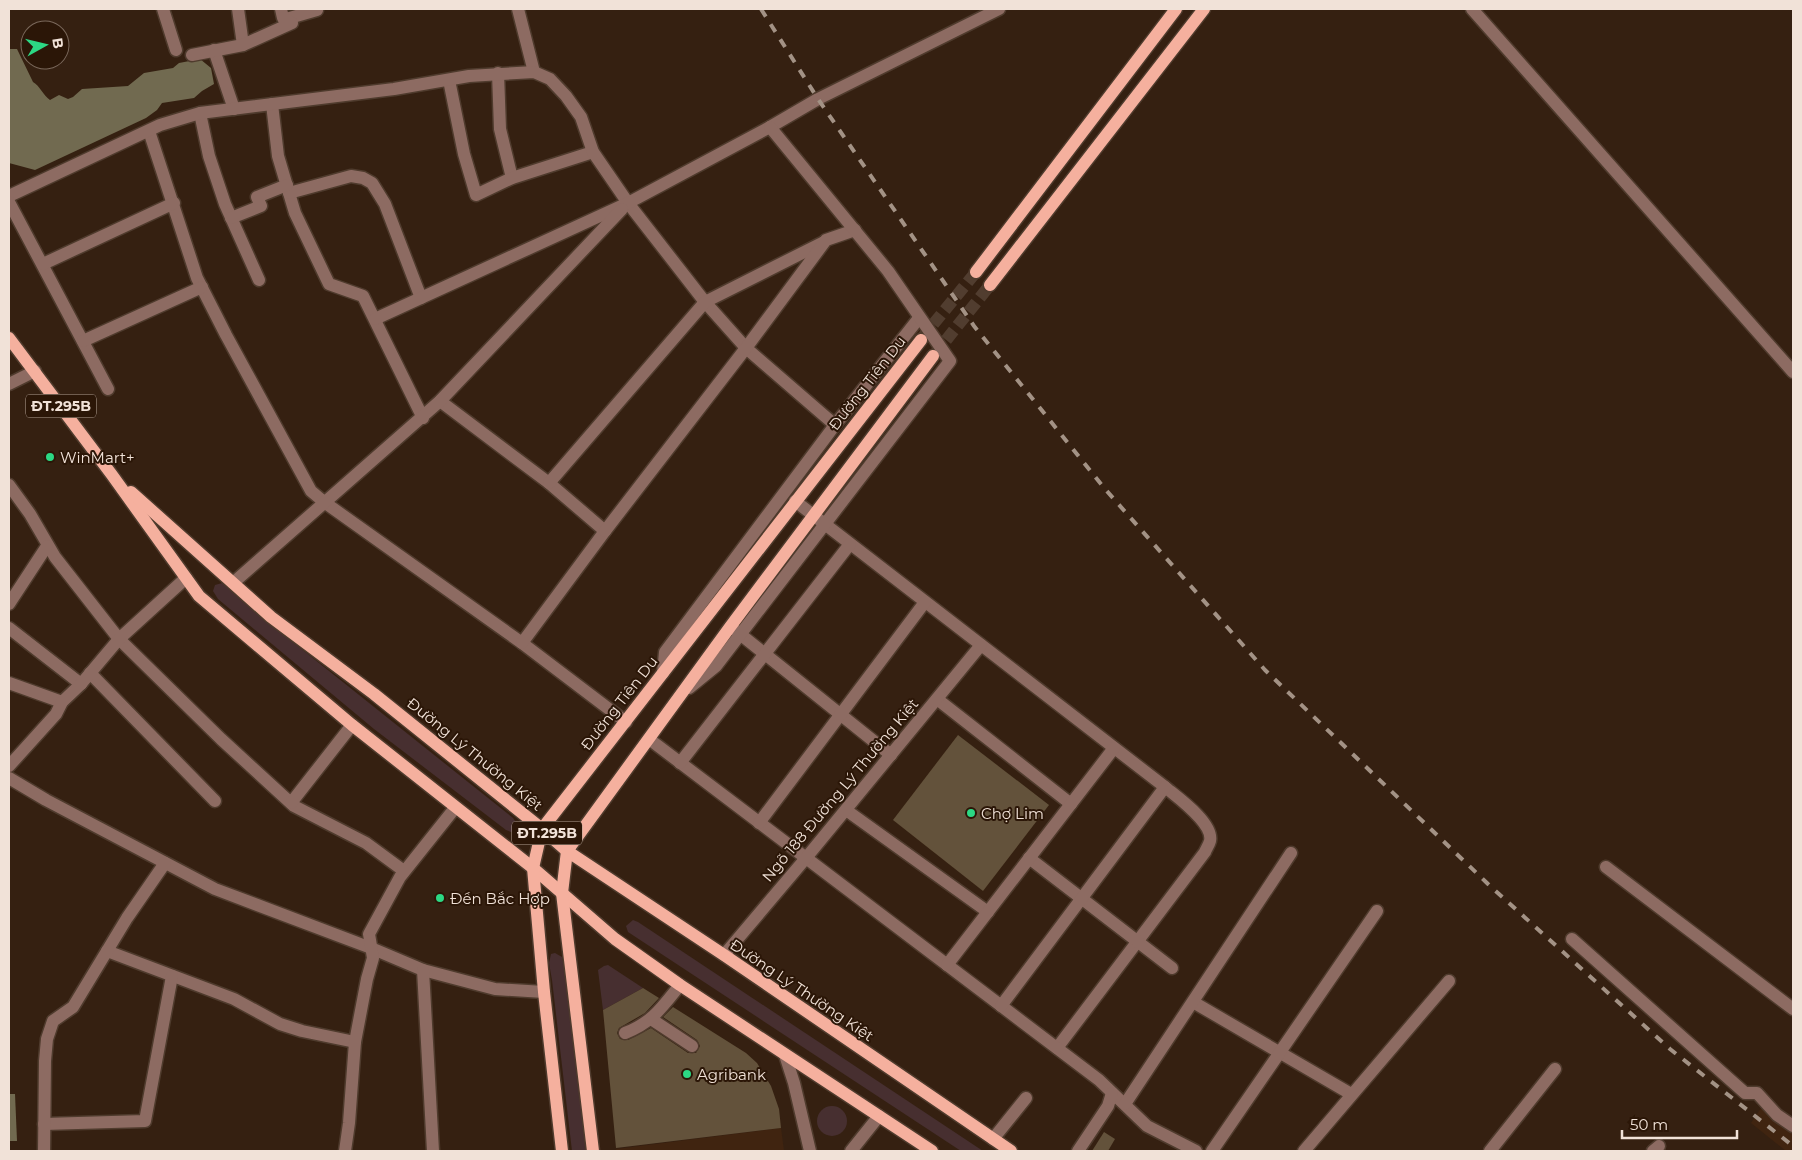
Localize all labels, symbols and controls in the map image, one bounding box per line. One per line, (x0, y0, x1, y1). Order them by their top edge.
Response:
north arrow (20, 20, 70, 70)
text: B (48, 37, 68, 50)
street label: Đường Tiên Du (824, 332, 910, 434)
road number: ĐT.295B (26, 394, 96, 418)
place label: WinMart+ (60, 448, 135, 467)
marker: WinMart+ (44, 451, 56, 463)
street label: Đường Tiên Du (576, 652, 662, 754)
street label: Đường Lý Thường Kiệt (403, 693, 547, 815)
street label: Ngõ 188 Đường Lý Thường Kiệt (758, 694, 922, 886)
place label: Chợ Lim (981, 804, 1044, 823)
marker: Chợ Lim (965, 807, 977, 819)
road number: ĐT.295B (512, 821, 582, 844)
place label: Đền Bắc Hợp (450, 889, 550, 908)
marker: Đền Bắc Hợp (434, 892, 446, 904)
street label: Đường Lý Thường Kiệt (727, 935, 877, 1045)
place label: Agribank (697, 1065, 766, 1084)
marker: Agribank (681, 1068, 693, 1080)
scale bar (1622, 1108, 1737, 1140)
text: 50 m (1630, 1115, 1668, 1134)

